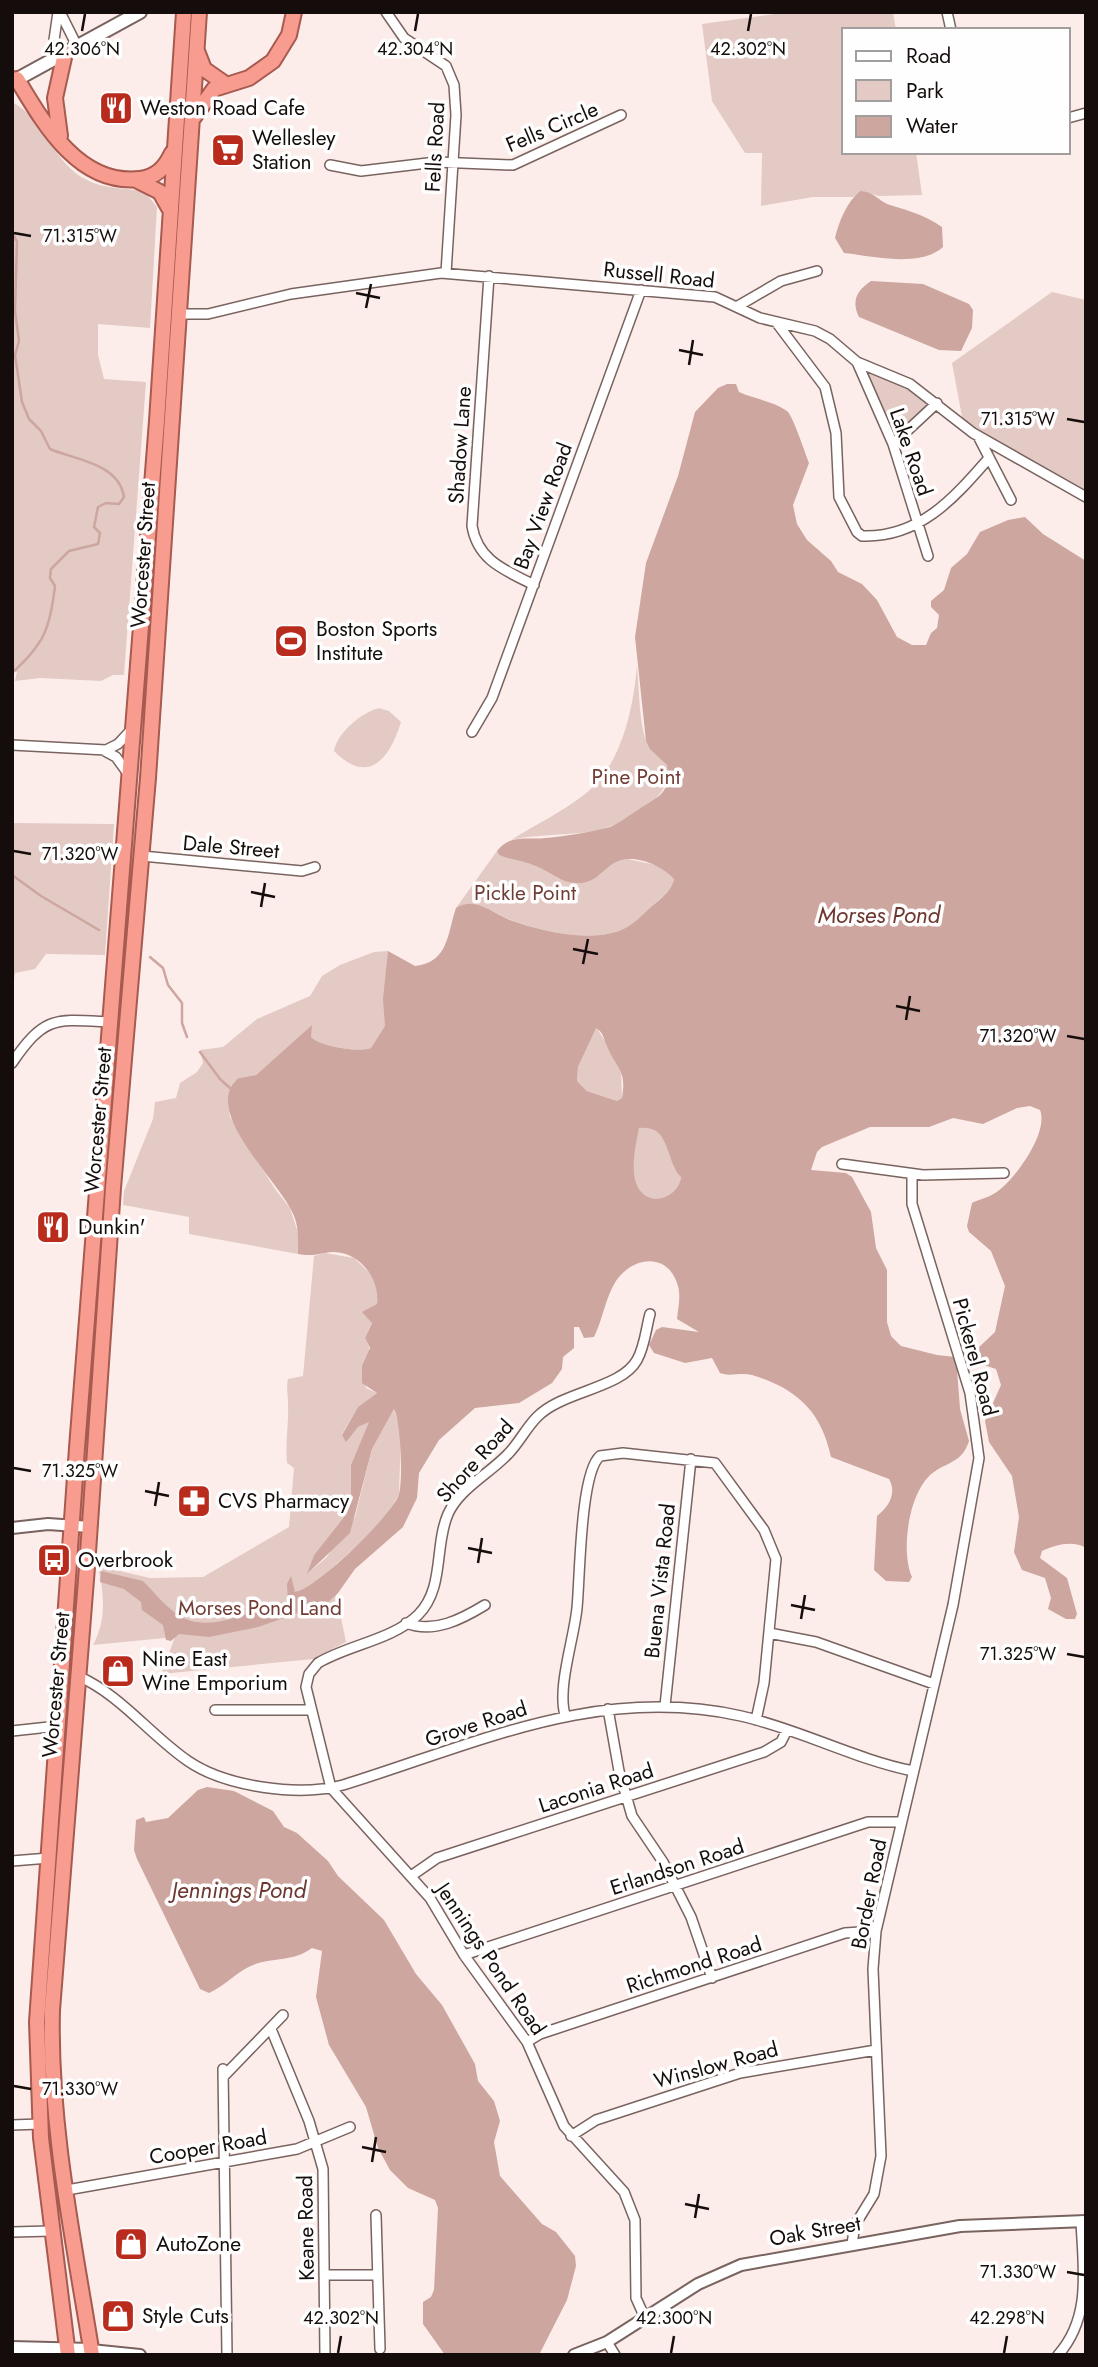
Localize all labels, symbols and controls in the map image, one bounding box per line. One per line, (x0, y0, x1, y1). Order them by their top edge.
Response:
legend (842, 28, 1070, 154)
text: 42.306°N (44, 36, 120, 62)
text: 42.304°N (377, 36, 453, 62)
text: 42.302°N (710, 36, 786, 62)
text: Road (906, 41, 951, 71)
text: Park (906, 76, 944, 106)
restaurant icon: Weston Road Cafe (97, 89, 135, 127)
place label: Weston Road Cafe (140, 93, 305, 123)
street label: Fells Circle (501, 94, 603, 160)
street label: Fells Road (418, 101, 452, 193)
text: Water (906, 111, 959, 141)
place label: Wellesley Station (252, 123, 336, 177)
supermarket icon: Wellesley Station (209, 131, 247, 169)
text: 71.315°W (43, 223, 117, 249)
street label: Russell Road (602, 254, 716, 296)
street label: Shadow Lane (441, 385, 479, 505)
street label: Lake Road (882, 404, 940, 500)
text: 71.315°W (981, 406, 1055, 432)
street label: Bay View Road (506, 438, 580, 574)
street label: Worcester Street (123, 481, 163, 629)
place label: Boston Sports Institute (316, 614, 437, 668)
sports icon: Boston Sports Institute (272, 622, 310, 660)
park label: Pine Point (592, 762, 680, 792)
street label: Dale Street (182, 828, 280, 866)
text: 71.320°W (42, 841, 118, 867)
park label: Pickle Point (474, 878, 576, 908)
water label: Morses Pond (818, 898, 942, 932)
text: 71.320°W (980, 1023, 1056, 1049)
street label: Worcester Street (77, 1046, 119, 1194)
restaurant icon: Dunkin' (34, 1208, 72, 1246)
place label: Dunkin' (78, 1212, 145, 1242)
street label: Pickerel Road (945, 1295, 1005, 1419)
street label: Shore Road (429, 1413, 521, 1509)
text: 71.325°W (42, 1458, 118, 1484)
pharmacy icon: CVS Pharmacy (175, 1482, 213, 1520)
place label: CVS Pharmacy (218, 1486, 350, 1516)
street label: Buena Vista Road (637, 1502, 683, 1660)
bus stop icon: Overbrook (35, 1541, 73, 1579)
place label: Overbrook (78, 1545, 174, 1575)
park label: Morses Pond Land (178, 1593, 342, 1623)
street label: Worcester Street (35, 1611, 77, 1759)
text: 71.325°W (980, 1641, 1056, 1667)
place label: Nine East Wine Emporium (142, 1644, 288, 1698)
shop icon: Nine East Wine Emporium (99, 1652, 137, 1690)
street label: Grove Road (421, 1693, 531, 1755)
street label: Laconia Road (535, 1755, 657, 1821)
street label: Erlandson Road (606, 1831, 748, 1903)
street label: Border Road (844, 1836, 894, 1952)
water label: Jennings Pond (168, 1873, 308, 1907)
street label: Jennings Pond Road (427, 1874, 553, 2041)
street label: Richmond Road (622, 1929, 766, 2001)
street label: Winslow Road (650, 2034, 782, 2096)
text: 71.330°W (42, 2076, 118, 2102)
street label: Cooper Road (147, 2122, 269, 2172)
street label: Keane Road (290, 2175, 322, 2281)
street label: Oak Street (767, 2208, 863, 2254)
shop icon: AutoZone (112, 2225, 150, 2263)
place label: AutoZone (156, 2229, 241, 2259)
text: 71.330°W (980, 2259, 1056, 2285)
shop icon: Style Cuts (99, 2297, 137, 2335)
place label: Style Cuts (142, 2301, 229, 2331)
text: 42.302°N (303, 2305, 379, 2331)
text: 42.300°N (636, 2305, 712, 2331)
text: 42.298°N (969, 2305, 1045, 2331)

